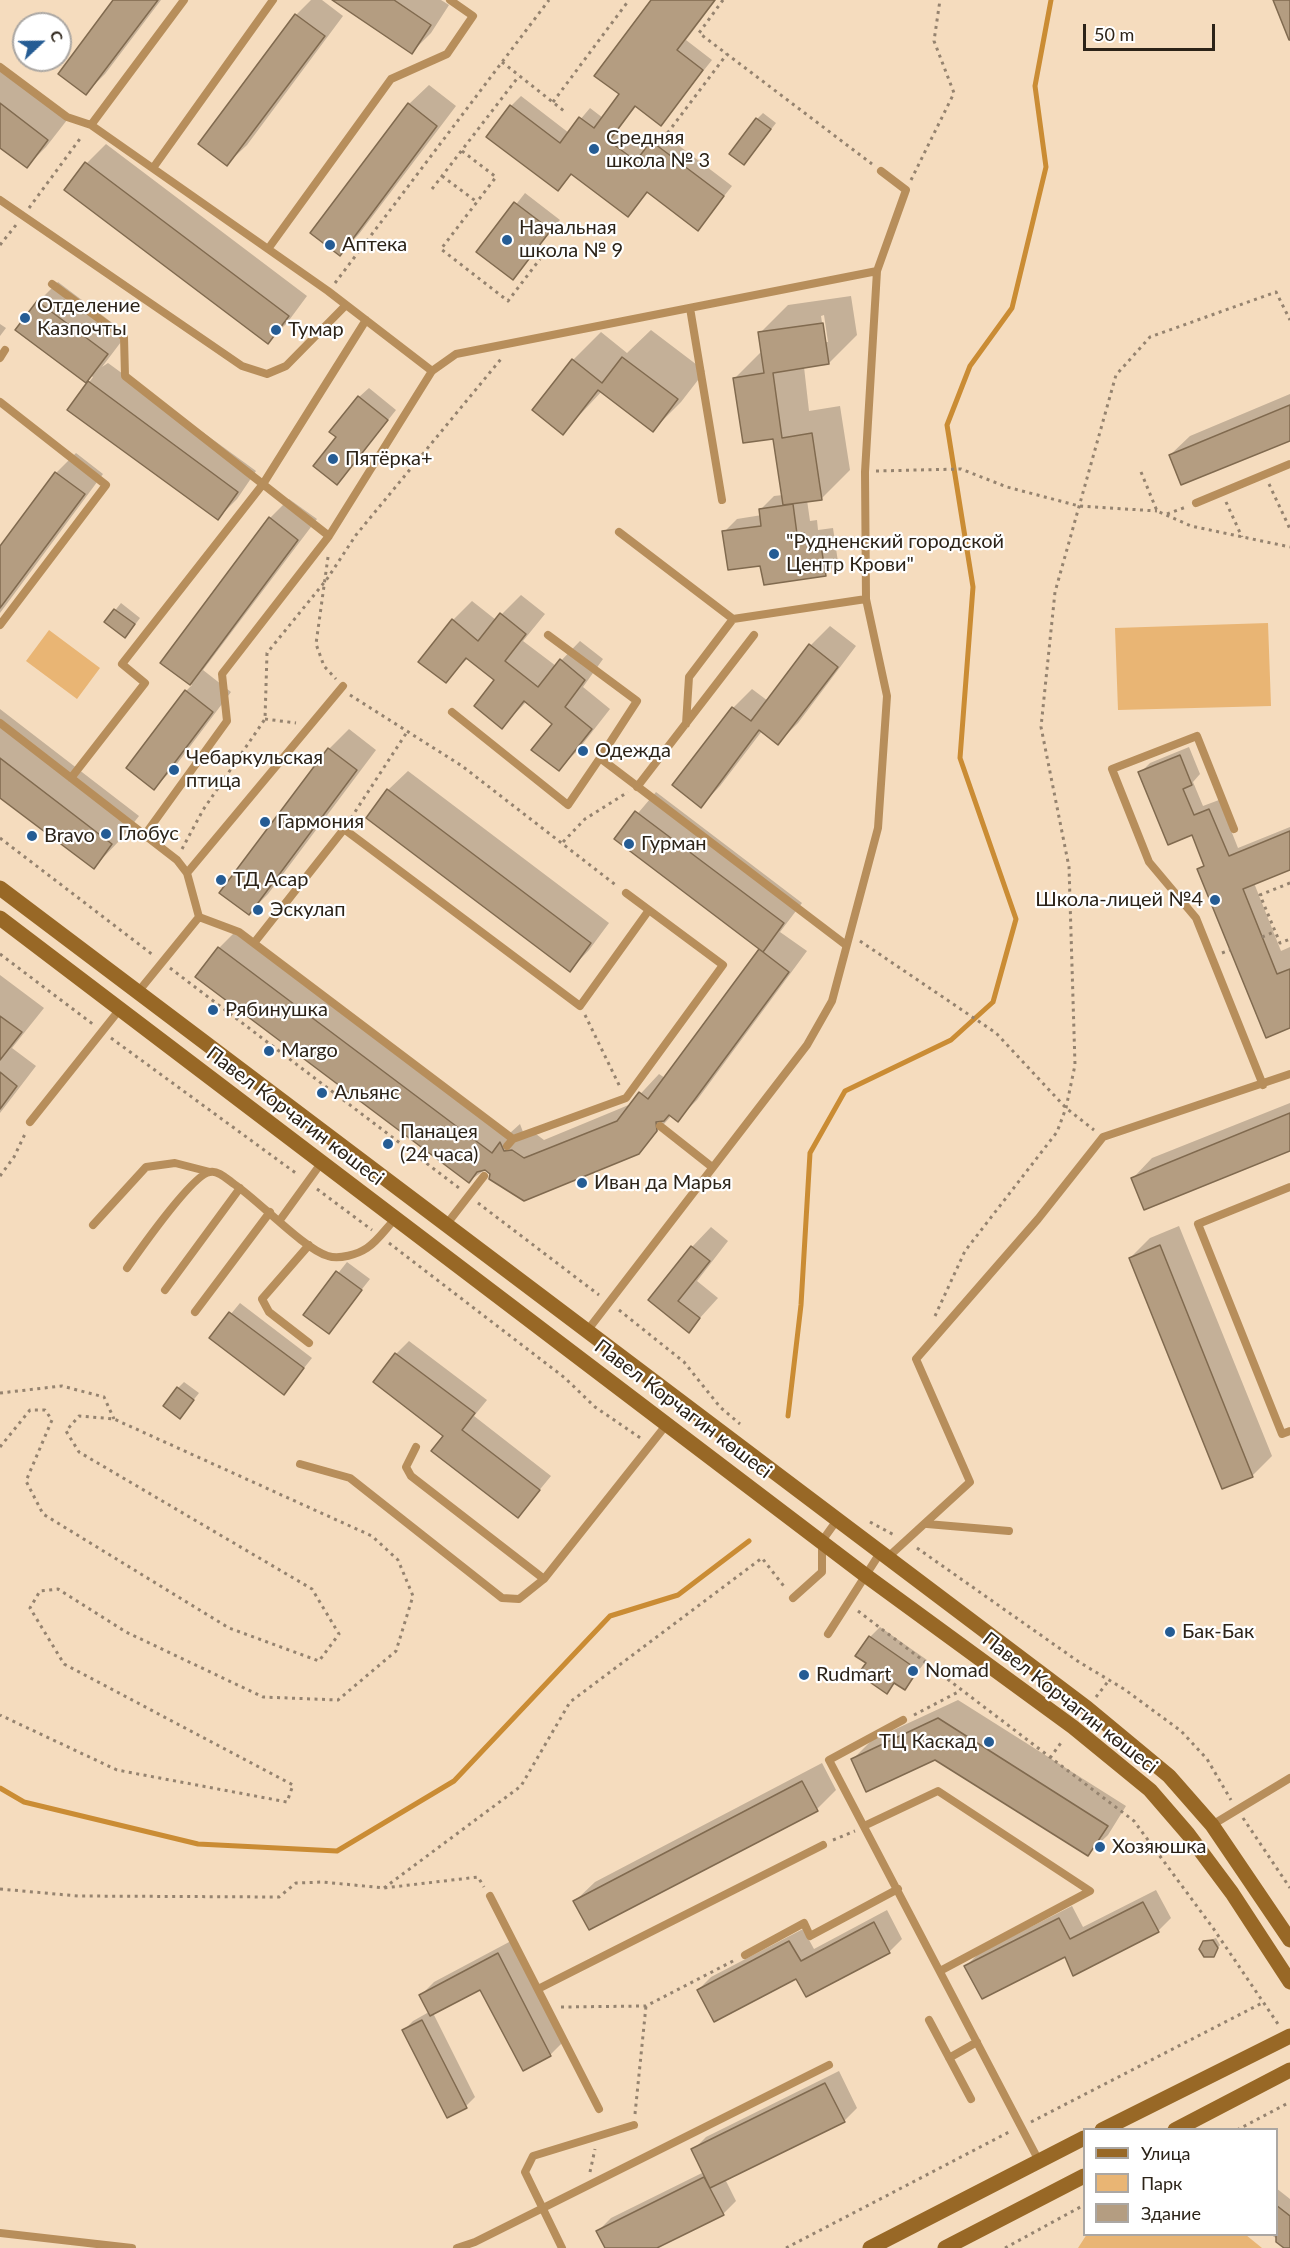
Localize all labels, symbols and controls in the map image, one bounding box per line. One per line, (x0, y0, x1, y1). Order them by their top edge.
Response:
north arrow (12, 12, 72, 72)
scale bar (1086, 12, 1218, 50)
text: 50 m (1094, 23, 1134, 45)
text: С (47, 27, 68, 44)
place label: Средняя школа № 3 (606, 126, 710, 173)
marker: Средняя школа № 3 (587, 142, 601, 156)
place label: Начальная школа № 9 (519, 216, 623, 263)
place label: Аптека (342, 233, 407, 257)
marker: Начальная школа № 9 (500, 233, 514, 247)
marker: Аптека (323, 238, 337, 252)
place label: Отделение Казпочты (37, 294, 140, 341)
marker: Отделение Казпочты (18, 311, 32, 325)
place label: Тумар (288, 318, 344, 342)
marker: Тумар (269, 323, 283, 337)
place label: Пятёрка+ (345, 447, 433, 471)
marker: Пятёрка+ (326, 452, 340, 466)
place label: "Рудненский городской Центр Крови" (786, 530, 1004, 577)
marker: "Рудненский городской Центр Крови" (767, 547, 781, 561)
place label: Одежда (595, 739, 671, 763)
marker: Одежда (576, 744, 590, 758)
place label: Чебаркульская птица (186, 746, 323, 793)
marker: Чебаркульская птица (167, 763, 181, 777)
place label: Гармония (277, 810, 364, 834)
marker: Гармония (258, 815, 272, 829)
place label: Глобус (118, 822, 179, 846)
place label: Bravo (44, 824, 95, 848)
marker: Глобус (99, 827, 113, 841)
marker: Bravo (25, 829, 39, 843)
place label: Гурман (641, 832, 707, 856)
marker: Гурман (622, 837, 636, 851)
place label: ТД Асар (233, 868, 308, 892)
marker: ТД Асар (214, 873, 228, 887)
place label: Школа-лицей №4 (1035, 888, 1203, 912)
marker: Школа-лицей №4 (1208, 893, 1222, 907)
place label: Эскулап (270, 898, 346, 922)
marker: Эскулап (251, 903, 265, 917)
place label: Рябинушка (225, 998, 328, 1022)
marker: Рябинушка (206, 1003, 220, 1017)
place label: Margo (281, 1039, 338, 1063)
street label: Павел Корчагин көшесі (202, 1041, 388, 1191)
marker: Margo (262, 1044, 276, 1058)
place label: Альянс (334, 1081, 400, 1105)
marker: Альянс (315, 1086, 329, 1100)
place label: Панацея (24 часа) (400, 1120, 478, 1167)
marker: Панацея (24 часа) (381, 1137, 395, 1151)
place label: Иван да Марья (594, 1171, 732, 1195)
marker: Иван да Марья (575, 1176, 589, 1190)
street label: Павел Корчагин көшесі (590, 1334, 776, 1484)
place label: Бак-Бак (1182, 1620, 1254, 1644)
marker: Бак-Бак (1163, 1625, 1177, 1639)
street label: Павел Корчагин көшесі (978, 1627, 1162, 1779)
place label: Nomad (925, 1659, 989, 1683)
place label: Rudmart (816, 1663, 891, 1687)
marker: Nomad (906, 1664, 920, 1678)
marker: Rudmart (797, 1668, 811, 1682)
place label: ТЦ Каскад (879, 1730, 977, 1754)
marker: ТЦ Каскад (982, 1735, 996, 1749)
place label: Хозяюшка (1112, 1835, 1206, 1859)
marker: Хозяюшка (1093, 1840, 1107, 1854)
legend (1083, 2128, 1278, 2236)
text: Улица (1141, 2142, 1191, 2164)
text: Парк (1141, 2172, 1182, 2194)
text: Здание (1141, 2202, 1201, 2224)

